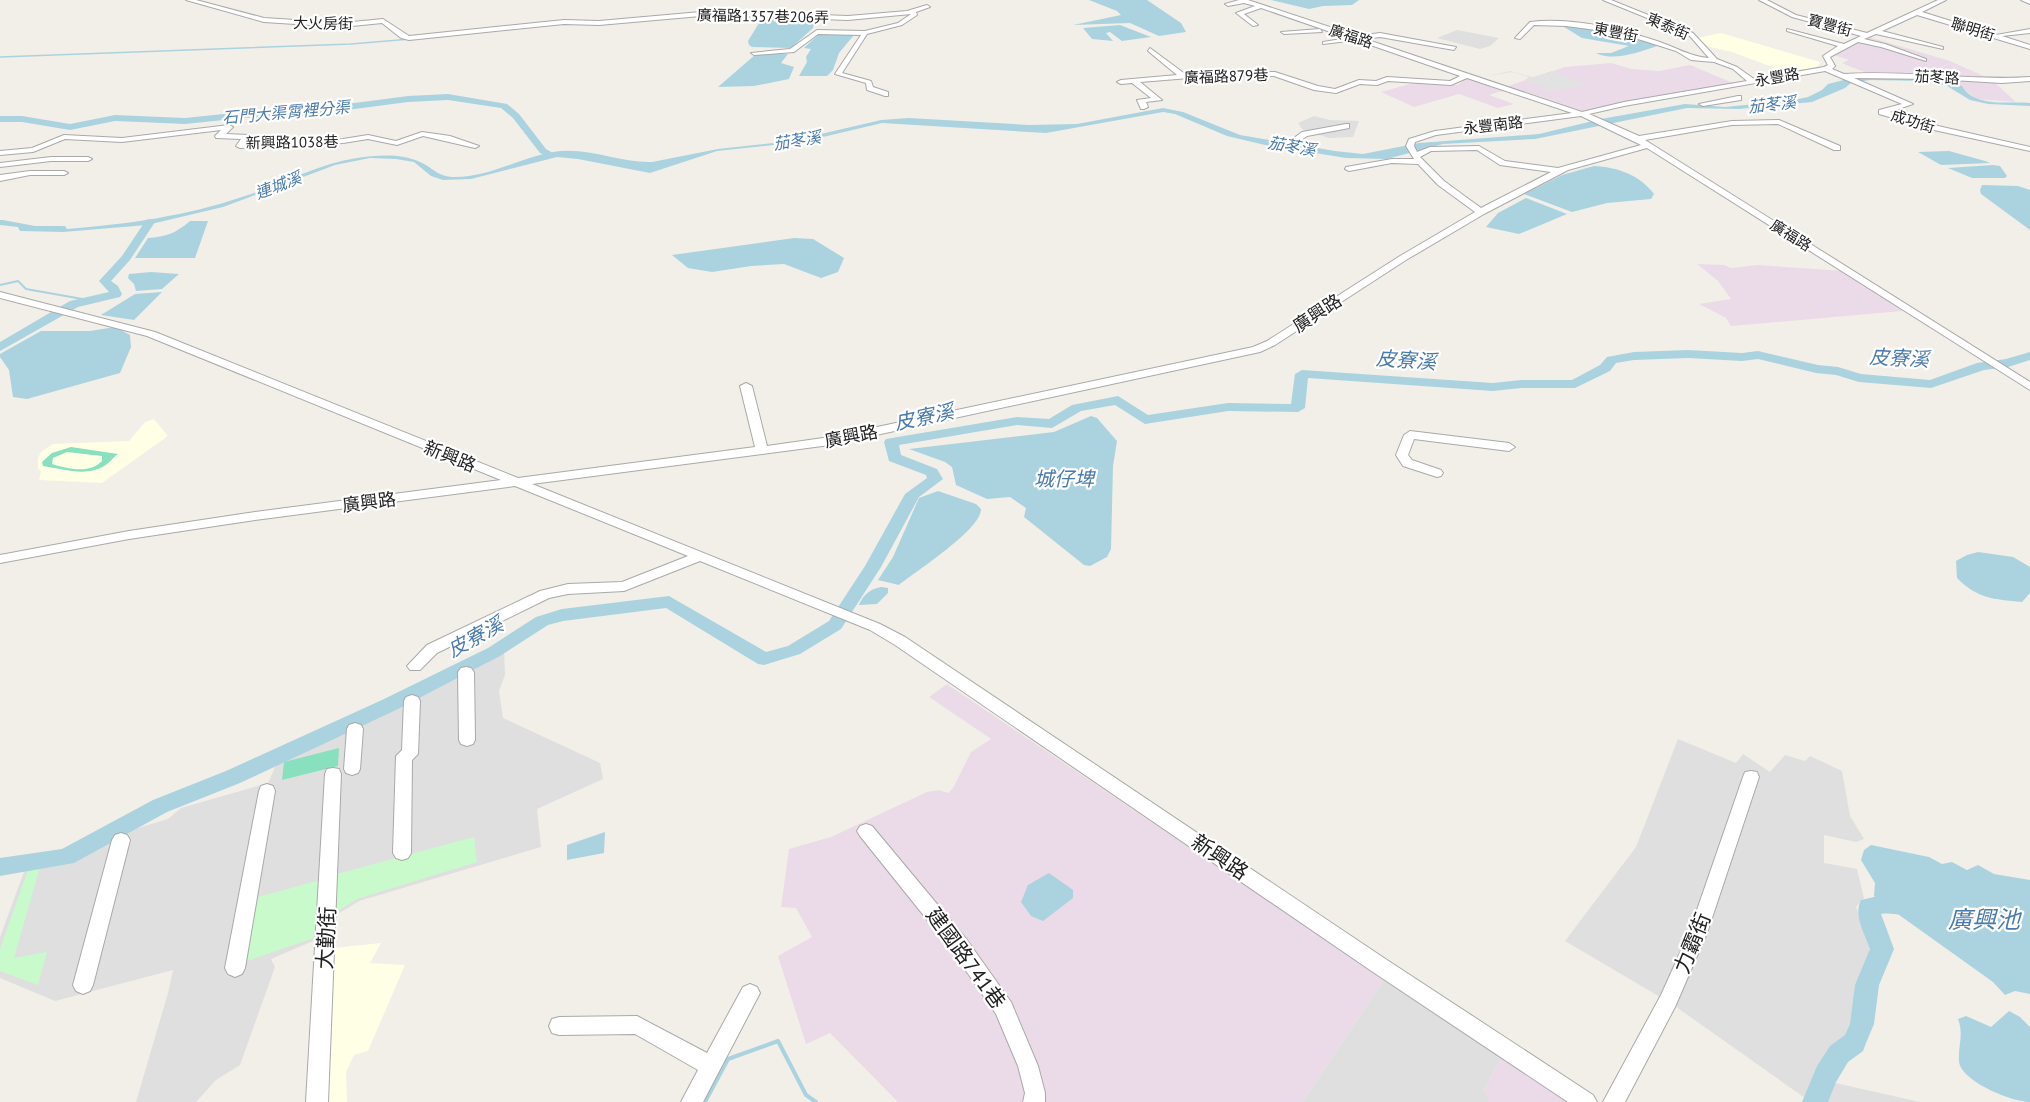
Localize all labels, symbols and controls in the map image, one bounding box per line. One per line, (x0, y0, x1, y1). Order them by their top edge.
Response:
street label: 廣福路1357巷206弄 (697, 5, 829, 27)
street label: 東泰街 (1644, 8, 1692, 44)
street label: 寶豐街 (1806, 10, 1854, 40)
street label: 大火房街 (293, 13, 353, 33)
street label: 聯明街 (1949, 13, 1997, 45)
street label: 東豐街 (1592, 18, 1640, 46)
street label: 廣福路 (1327, 20, 1375, 52)
street label: 永豐路 (1753, 64, 1801, 90)
street label: 廣福路879巷 (1183, 65, 1269, 87)
street label: 茄苳路 (1914, 66, 1960, 88)
water label: 茄苳溪 (1747, 91, 1799, 116)
water label: 石門大渠霄裡分渠 (221, 96, 353, 128)
street label: 成功街 (1889, 105, 1937, 137)
street label: 永豐南路 (1462, 112, 1524, 138)
water label: 茄苳溪 (772, 126, 824, 154)
street label: 新興路1038巷 (245, 132, 339, 152)
water label: 茄苳溪 (1267, 132, 1319, 160)
water label: 連城溪 (252, 166, 306, 203)
street label: 廣福路 (1767, 215, 1815, 255)
street label: 廣興路 (1288, 289, 1346, 337)
water label: 皮寮溪 (1868, 343, 1933, 373)
water label: 皮寮溪 (1375, 345, 1440, 375)
water label: 皮寮溪 (892, 397, 959, 436)
street label: 廣興路 (822, 420, 880, 452)
street label: 新興路 (421, 435, 479, 477)
water label: 城仔埤 (1034, 466, 1096, 492)
street label: 廣興路 (341, 487, 397, 517)
water label: 皮寮溪 (442, 610, 510, 663)
street label: 新興路 (1186, 828, 1254, 886)
street label: 建國路741巷 (920, 902, 1012, 1014)
water label: 廣興池 (1948, 904, 2023, 935)
street label: 大勤街 (311, 906, 341, 970)
street label: 力霸街 (1668, 909, 1716, 977)

